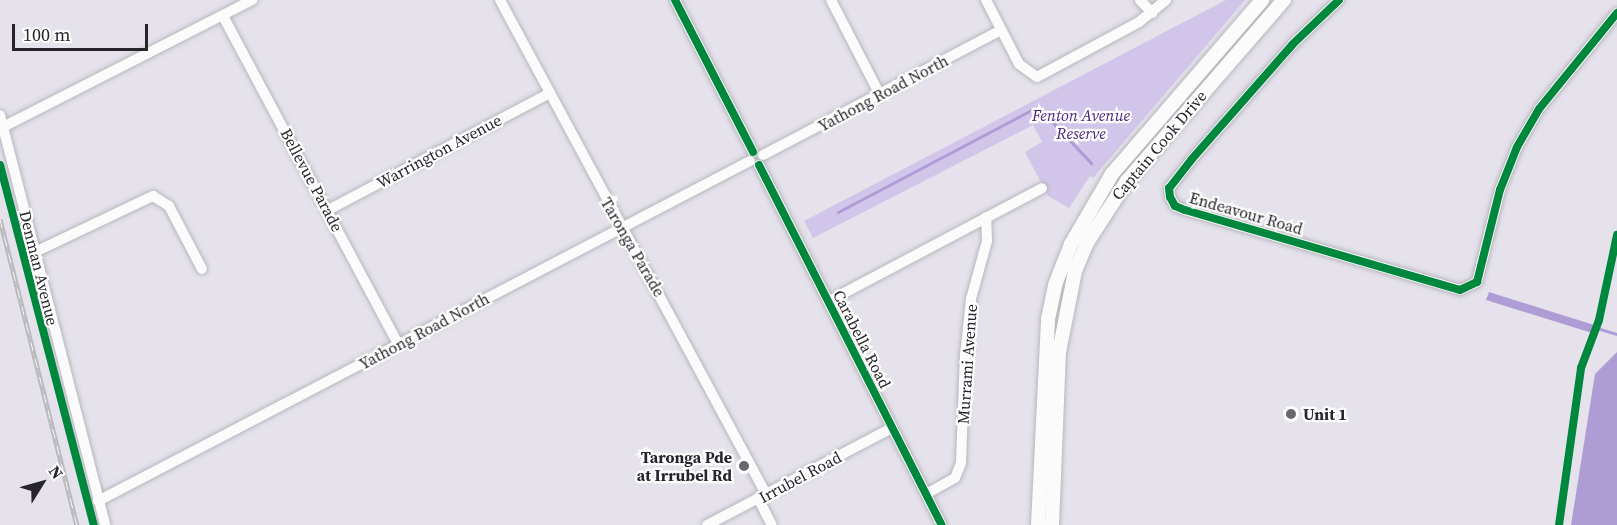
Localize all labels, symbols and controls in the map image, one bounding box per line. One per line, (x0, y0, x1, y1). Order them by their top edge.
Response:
scale bar (15, 12, 152, 50)
text: 100 m (23, 22, 70, 47)
street label: Yathong Road North (815, 51, 951, 135)
street label: Captain Cook Drive (1108, 86, 1210, 204)
park label: Fenton Avenue Reserve (1032, 105, 1130, 143)
street label: Warrington Avenue (373, 110, 505, 192)
street label: Bellevue Parade (277, 125, 347, 235)
street label: Endeavour Road (1187, 188, 1305, 238)
street label: Taronga Parade (597, 194, 669, 300)
street label: Denman Avenue (15, 209, 63, 327)
street label: Carabella Road (829, 287, 895, 391)
street label: Yathong Road North (356, 289, 492, 373)
street label: Murrami Avenue (953, 303, 981, 425)
place label: Unit 1 (1303, 404, 1347, 424)
marker: Unit 1 (1284, 407, 1298, 421)
place label: Taronga Pde at Irrubel Rd (637, 447, 732, 485)
street label: Irrubel Road (755, 447, 845, 507)
north arrow (12, 453, 72, 513)
marker: Taronga Pde at Irrubel Rd (737, 459, 751, 473)
text: N (44, 461, 69, 483)

